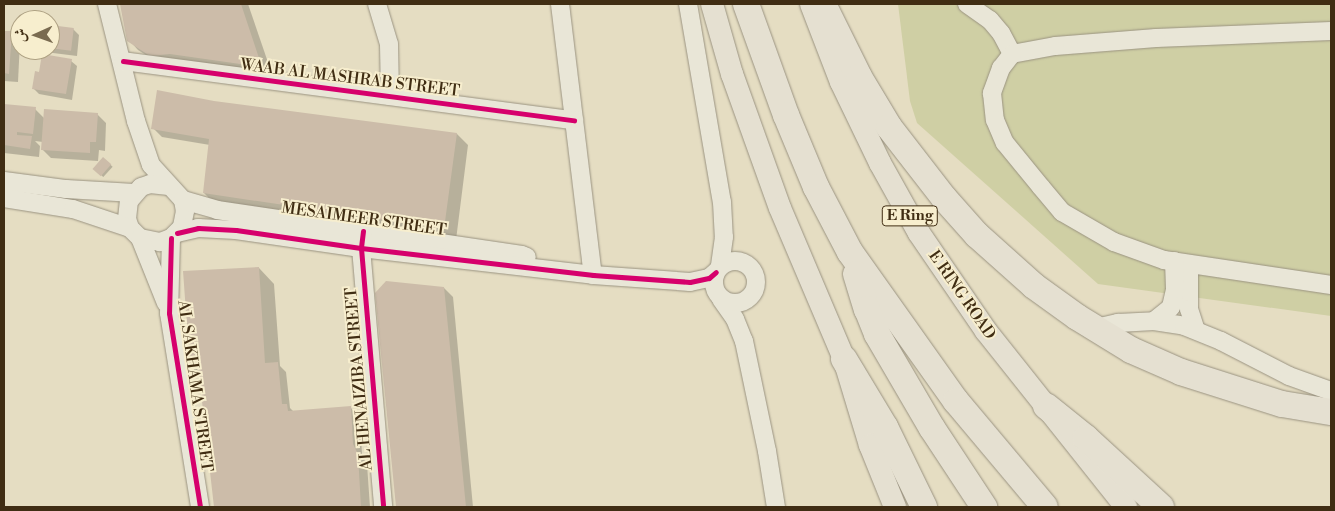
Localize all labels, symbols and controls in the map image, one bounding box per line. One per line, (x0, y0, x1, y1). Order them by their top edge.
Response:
north arrow (10, 10, 60, 60)
text: ش (12, 28, 30, 43)
street label: WAAB AL MASHRAB STREET (239, 55, 461, 101)
street label: MESAIMEER STREET (280, 198, 448, 240)
road number: E Ring (881, 204, 939, 228)
street label: E RING ROAD (924, 247, 1000, 343)
street label: AL HENAIZIBA STREET (341, 287, 377, 471)
street label: AL SAKHAMA STREET (173, 299, 217, 473)

